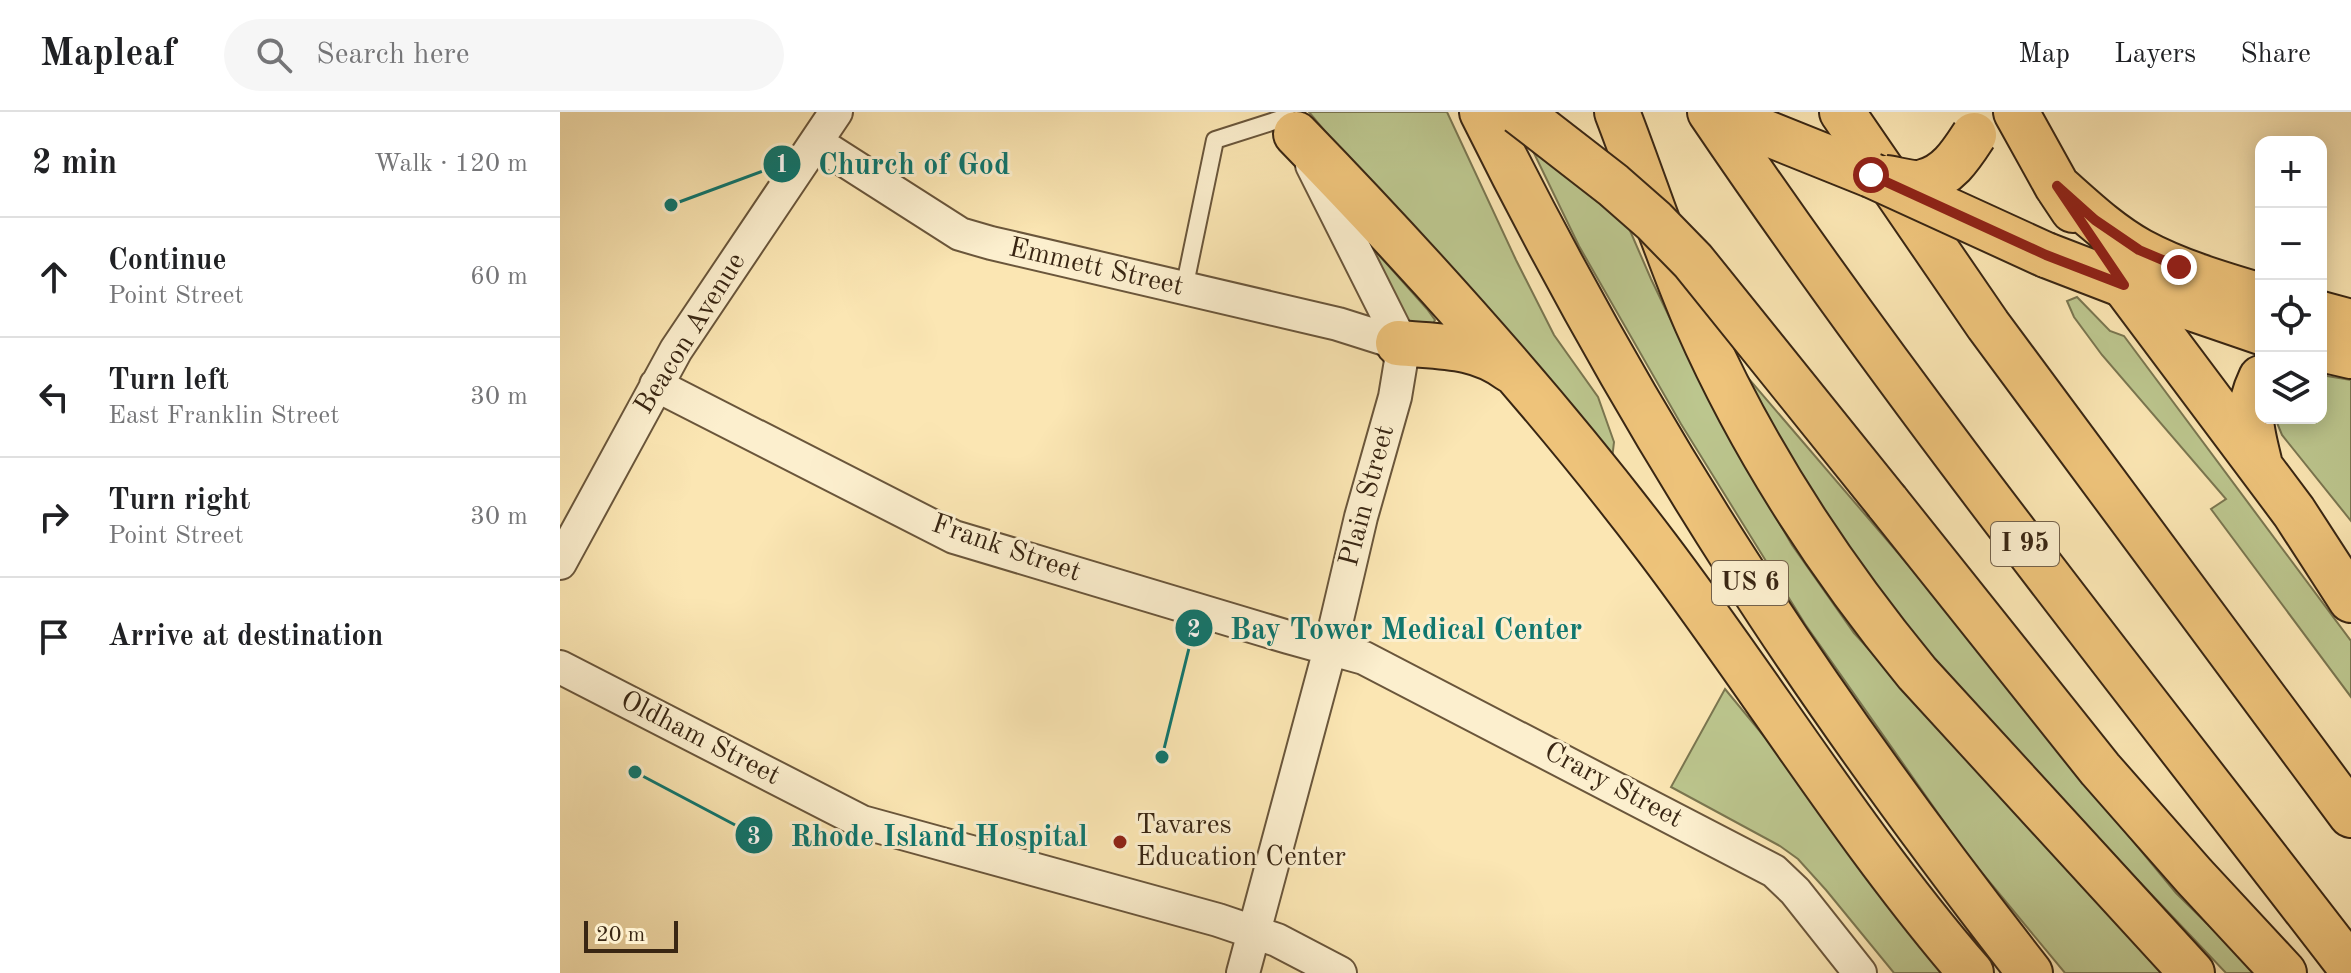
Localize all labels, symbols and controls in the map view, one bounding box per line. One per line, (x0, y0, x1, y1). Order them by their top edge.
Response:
search box (224, 19, 784, 91)
icon: search (252, 33, 296, 77)
text: Mapleaf (40, 36, 176, 74)
text: Search here (316, 40, 470, 70)
text: Map (2018, 41, 2070, 69)
text: Layers (2114, 41, 2196, 69)
text: Share (2240, 41, 2311, 69)
map controls (2255, 136, 2327, 424)
button: + (2255, 136, 2327, 208)
callout: Church of God (762, 137, 1026, 191)
text: 2 min (32, 147, 117, 181)
text: Walk · 120 m (374, 151, 528, 177)
text: Church of God (818, 151, 1010, 181)
text: 1 (775, 154, 789, 178)
route start (1853, 157, 1889, 193)
button: − (2255, 208, 2327, 280)
street label: Emmett Street (1006, 234, 1186, 302)
text: Continue (108, 246, 227, 276)
street label: Beacon Avenue (630, 249, 752, 419)
route end (2161, 249, 2197, 285)
icon: ahead (32, 255, 76, 299)
text: 60 m (470, 264, 528, 290)
button: locate (2255, 280, 2327, 352)
text: Point Street (108, 283, 244, 309)
button: layers (2255, 352, 2327, 424)
text: Turn left (108, 366, 229, 396)
icon: left (32, 375, 76, 419)
text: 30 m (470, 384, 528, 410)
text: East Franklin Street (108, 403, 339, 429)
street label: Plain Street (1336, 422, 1400, 570)
text: Turn right (108, 486, 250, 516)
icon: right (32, 495, 76, 539)
text: 30 m (470, 504, 528, 530)
street label: Frank Street (928, 510, 1084, 588)
road number: I 95 (1991, 522, 2059, 566)
text: Point Street (108, 523, 244, 549)
road number: US 6 (1712, 561, 1788, 605)
callout: Bay Tower Medical Center (1174, 601, 1598, 655)
icon: arrive (32, 615, 76, 659)
text: Bay Tower Medical Center (1230, 616, 1582, 646)
text: 2 (1187, 619, 1201, 643)
text: Arrive at destination (108, 622, 383, 652)
street label: Oldham Street (616, 687, 784, 791)
street label: Crary Street (1539, 738, 1687, 834)
callout: Rhode Island Hospital (734, 808, 1104, 862)
place label: Tavares Education Center (1136, 812, 1346, 872)
text: Rhode Island Hospital (790, 823, 1088, 853)
text: 3 (747, 826, 761, 850)
marker: Tavares Education Center (1111, 833, 1129, 851)
scale bar (584, 917, 678, 953)
text: 20 m (596, 924, 645, 946)

